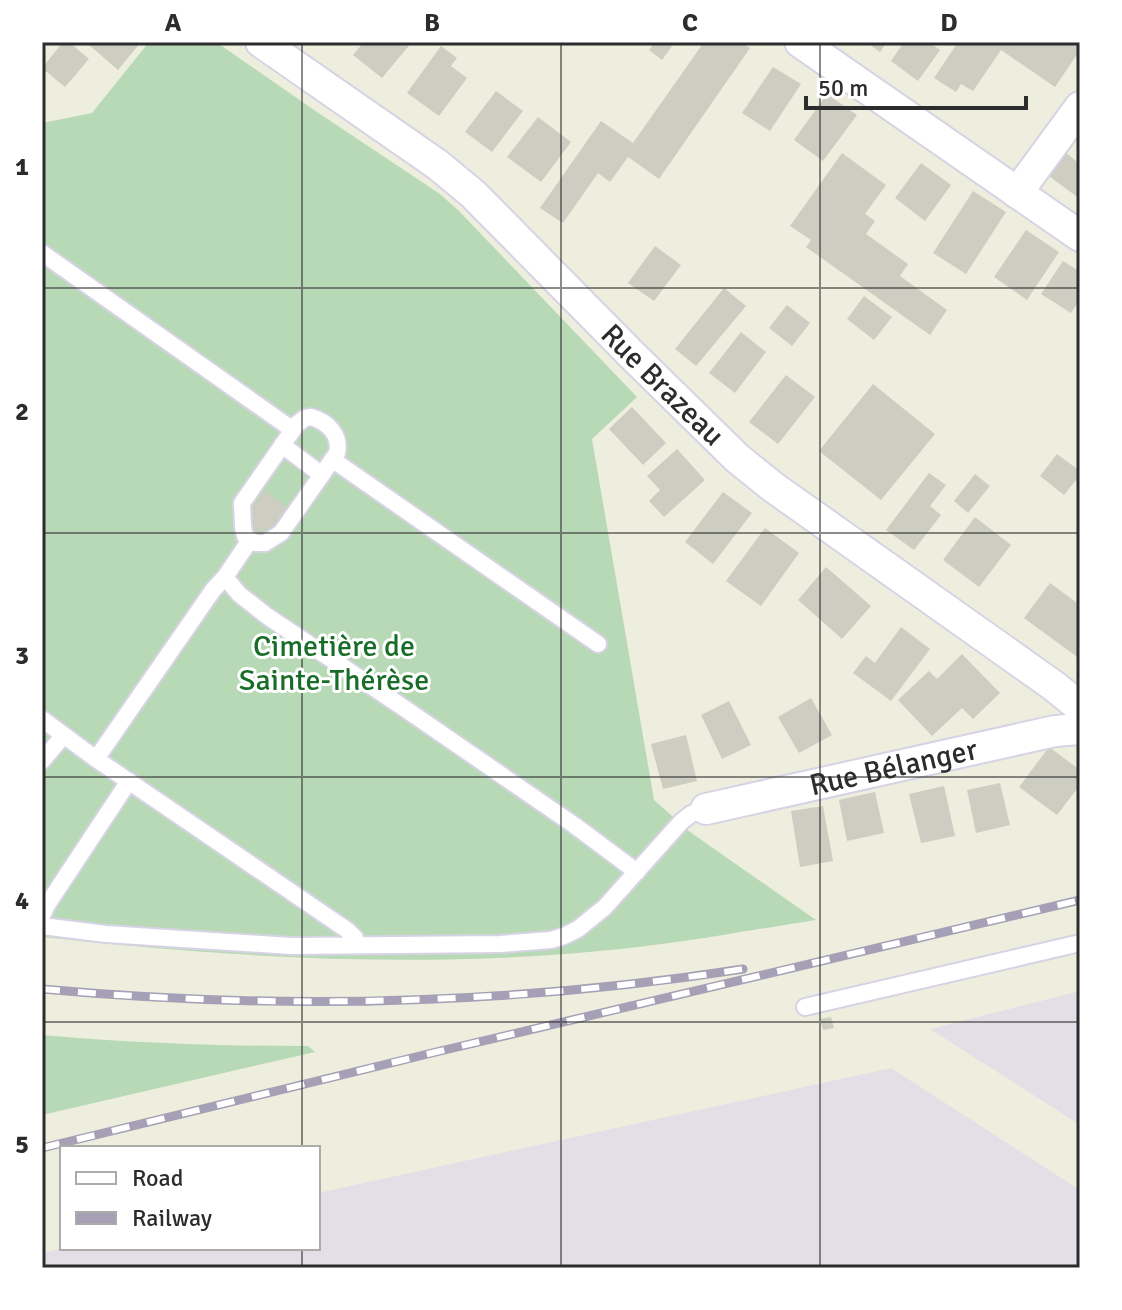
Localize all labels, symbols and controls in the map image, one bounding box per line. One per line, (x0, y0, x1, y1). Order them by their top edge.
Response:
text: A (165, 7, 182, 39)
text: B (424, 7, 440, 39)
text: C (682, 7, 698, 39)
text: D (940, 7, 958, 39)
scale bar (806, 60, 1026, 110)
text: 50 m (818, 73, 868, 103)
text: 1 (15, 151, 29, 183)
street label: Rue Brazeau (593, 316, 732, 454)
text: 2 (15, 396, 29, 428)
park label: Cimetière de Sainte-Thérèse (239, 628, 429, 699)
text: 3 (15, 640, 29, 672)
street label: Rue Bélanger (806, 730, 981, 804)
text: 4 (15, 885, 29, 917)
text: 5 (15, 1129, 29, 1161)
legend (60, 1146, 320, 1250)
text: Road (132, 1163, 183, 1193)
text: Railway (132, 1203, 212, 1233)

